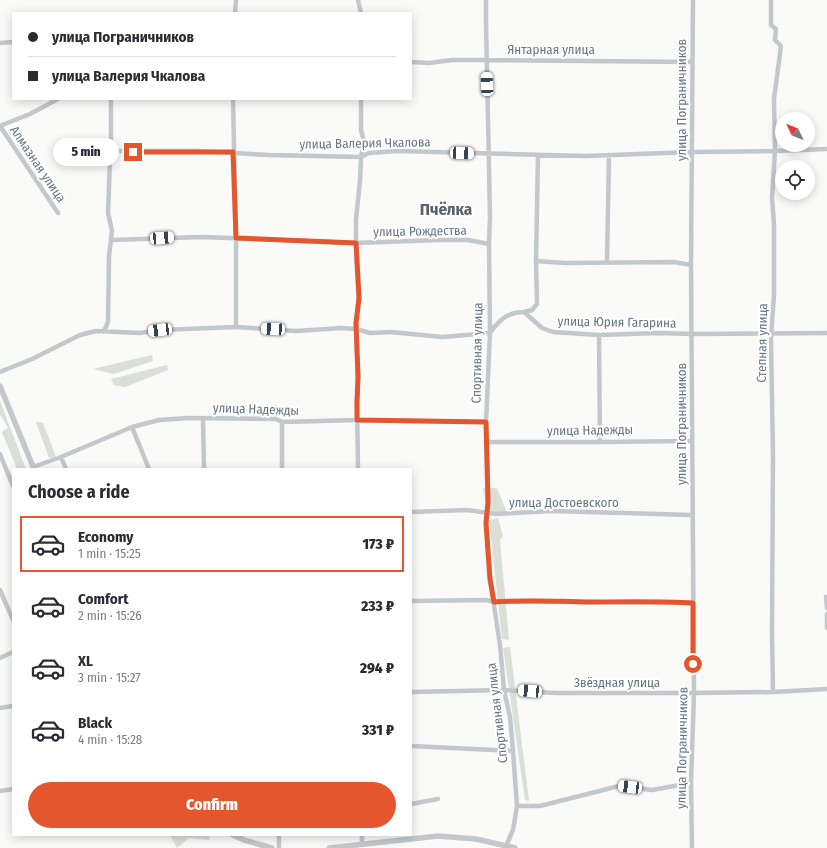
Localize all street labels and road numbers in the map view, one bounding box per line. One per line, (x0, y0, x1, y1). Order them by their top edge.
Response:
street label: улица Пограничников (674, 39, 689, 161)
street label: Янтарная улица (507, 42, 595, 57)
street label: Алмазная улица (7, 123, 69, 205)
street label: улица Валерия Чкалова (299, 134, 431, 152)
street label: улица Рождества (373, 223, 467, 239)
street label: Спортивная улица (469, 302, 485, 404)
street label: Степная улица (754, 303, 770, 383)
street label: улица Юрия Гагарина (557, 313, 677, 331)
street label: улица Пограничников (674, 363, 689, 485)
street label: улица Надежды (213, 400, 299, 418)
street label: улица Надежды (547, 422, 633, 438)
street label: улица Достоевского (509, 495, 619, 510)
street label: Спортивная улица (483, 662, 511, 764)
street label: Звёздная улица (574, 675, 660, 690)
street label: улица Пограничников (673, 687, 691, 809)

